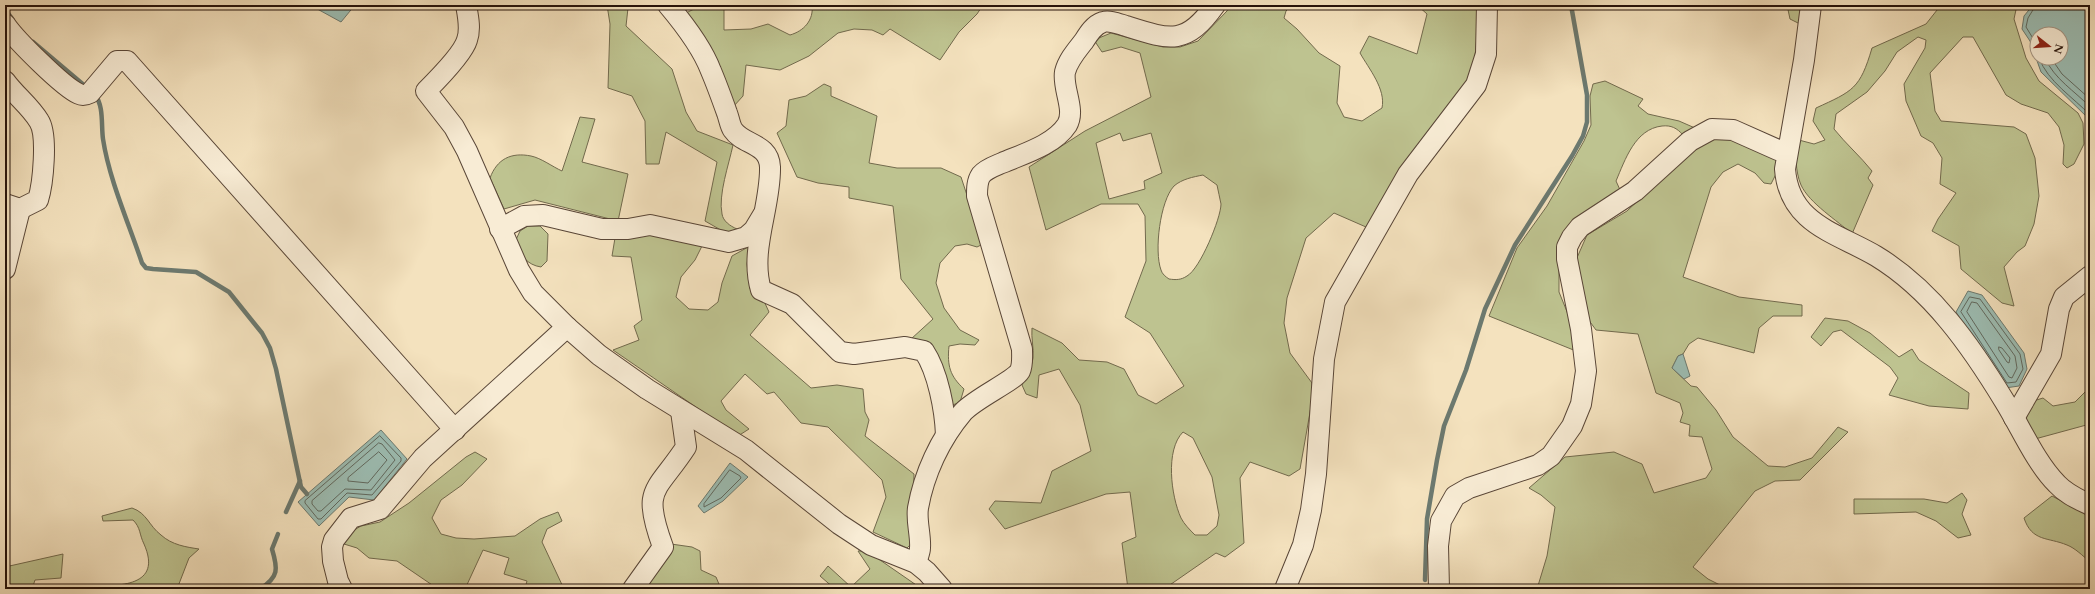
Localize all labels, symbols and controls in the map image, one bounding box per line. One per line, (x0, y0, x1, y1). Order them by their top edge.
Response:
north arrow (2029, 26, 2069, 66)
text: N (2049, 42, 2067, 56)

